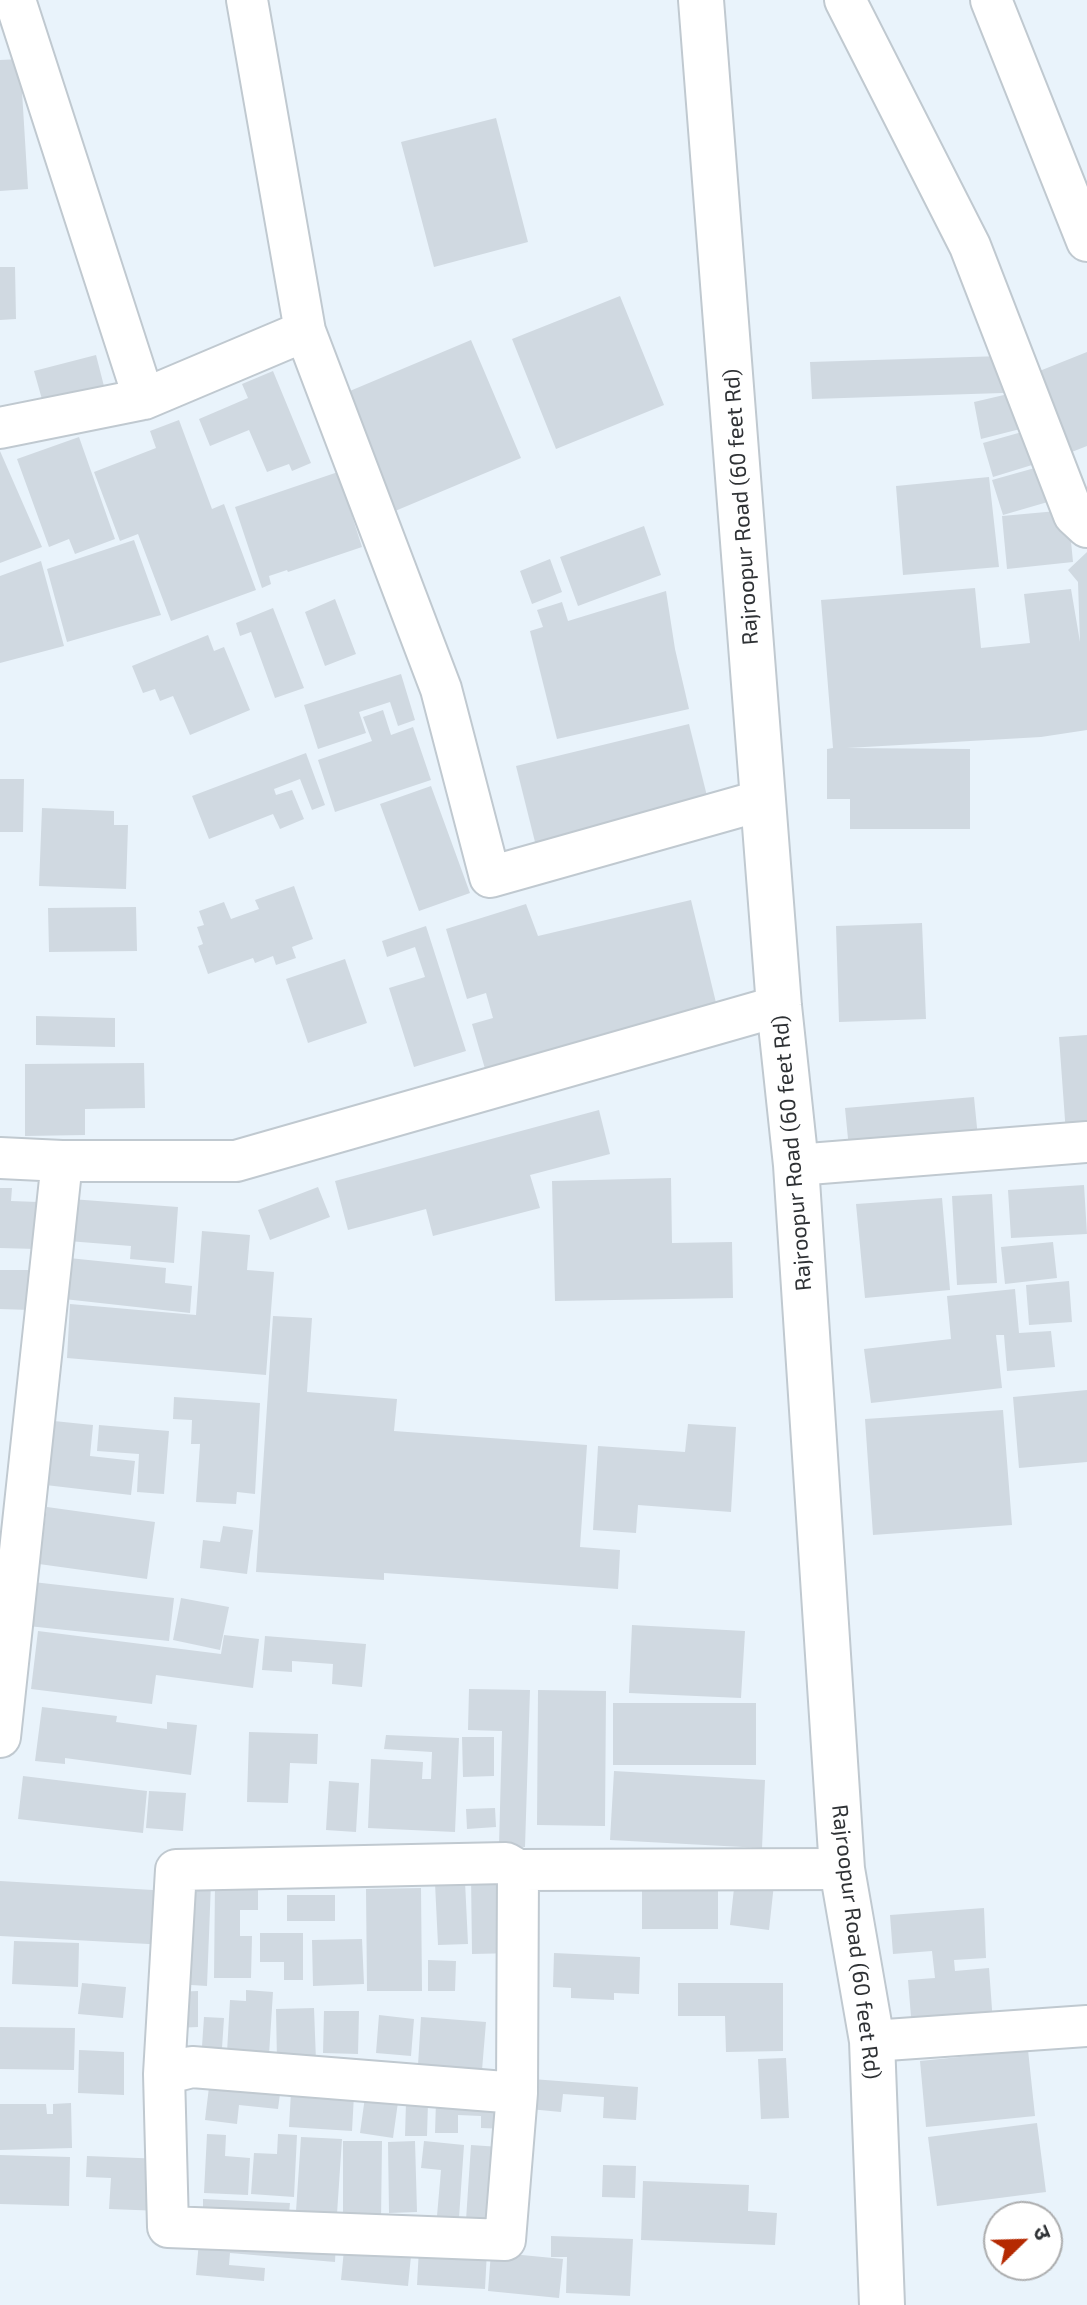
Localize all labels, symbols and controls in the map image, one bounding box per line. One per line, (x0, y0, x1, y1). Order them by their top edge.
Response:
street label: Rajroopur Road (60 feet Rd) (718, 368, 764, 646)
street label: Rajroopur Road (60 feet Rd) (767, 1014, 817, 1292)
street label: Rajroopur Road (60 feet Rd) (826, 1803, 886, 2081)
north arrow (983, 2201, 1063, 2281)
text: उ (1029, 2221, 1058, 2243)

